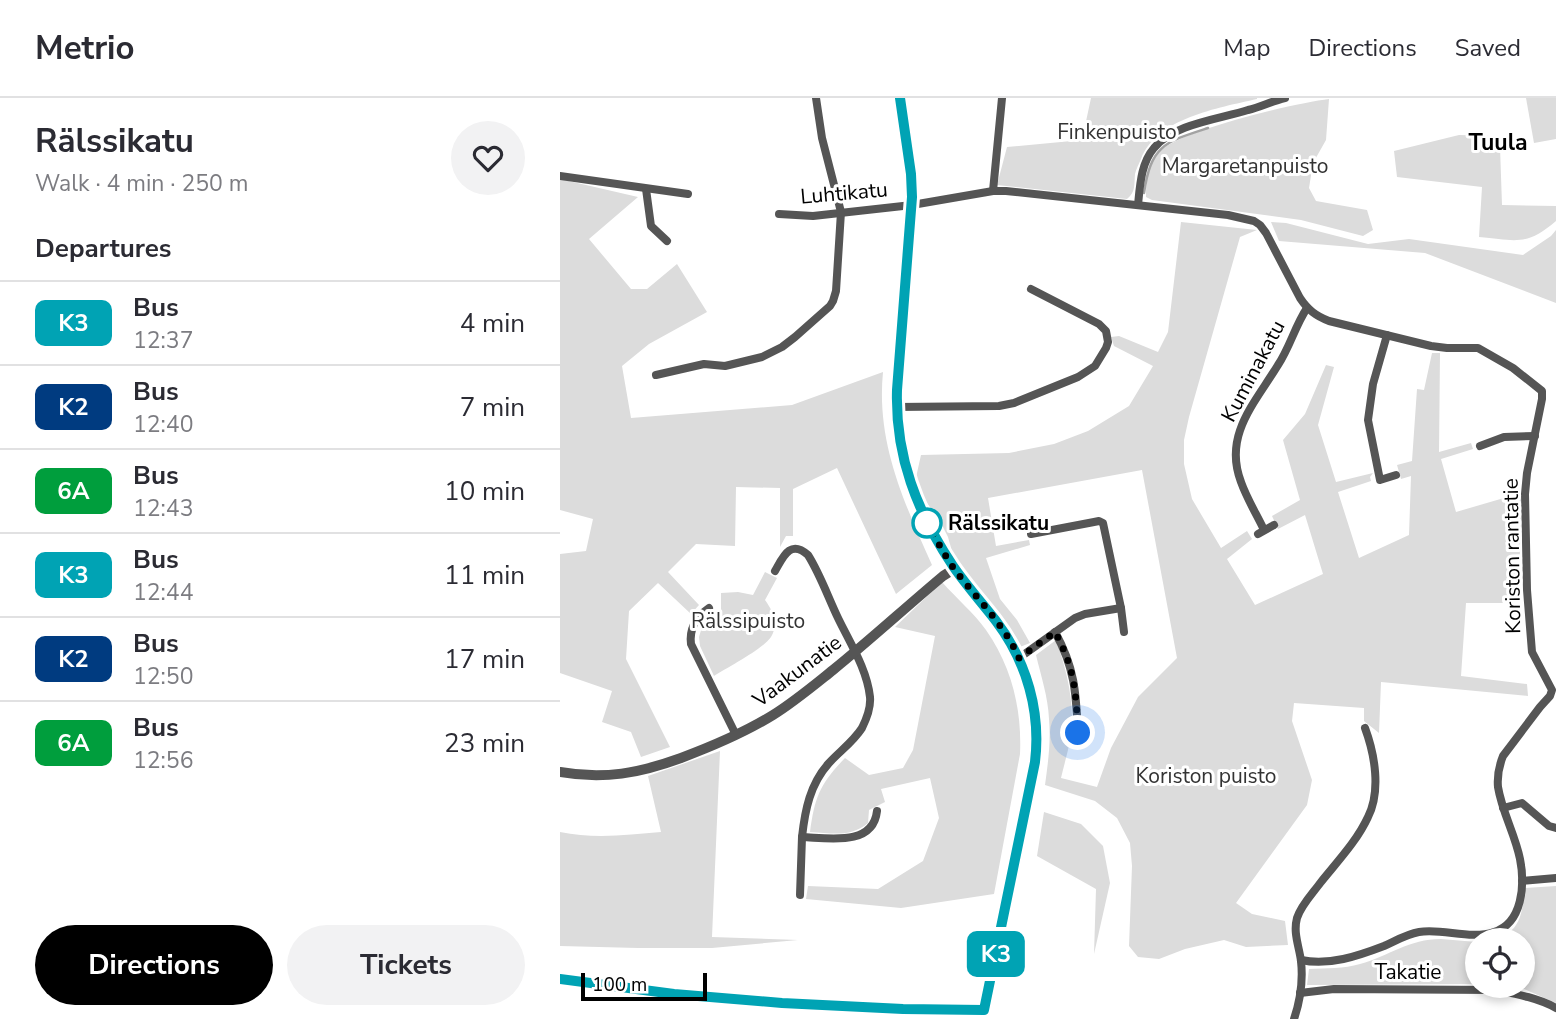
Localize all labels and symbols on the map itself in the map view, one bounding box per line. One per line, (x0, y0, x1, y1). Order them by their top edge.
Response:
park label: Finkenpuisto (1057, 118, 1177, 146)
district label: Tuula (1468, 127, 1528, 158)
park label: Margaretanpuisto (1162, 152, 1328, 180)
street label: Luhtikatu (799, 175, 889, 211)
street label: Kuminakatu (1215, 315, 1291, 427)
street label: Koriston rantatie (1497, 478, 1527, 634)
marker: Rälssikatu (912, 508, 942, 538)
place label: Rälssikatu (948, 509, 1049, 537)
park label: Rälssipuisto (691, 607, 805, 635)
street label: Vaakunatie (746, 628, 847, 714)
your location (1060, 715, 1095, 750)
park label: Koriston puisto (1135, 762, 1277, 790)
line badge: K3 (964, 931, 1027, 977)
street label: Takatie (1374, 958, 1442, 986)
scale bar (581, 970, 707, 1002)

